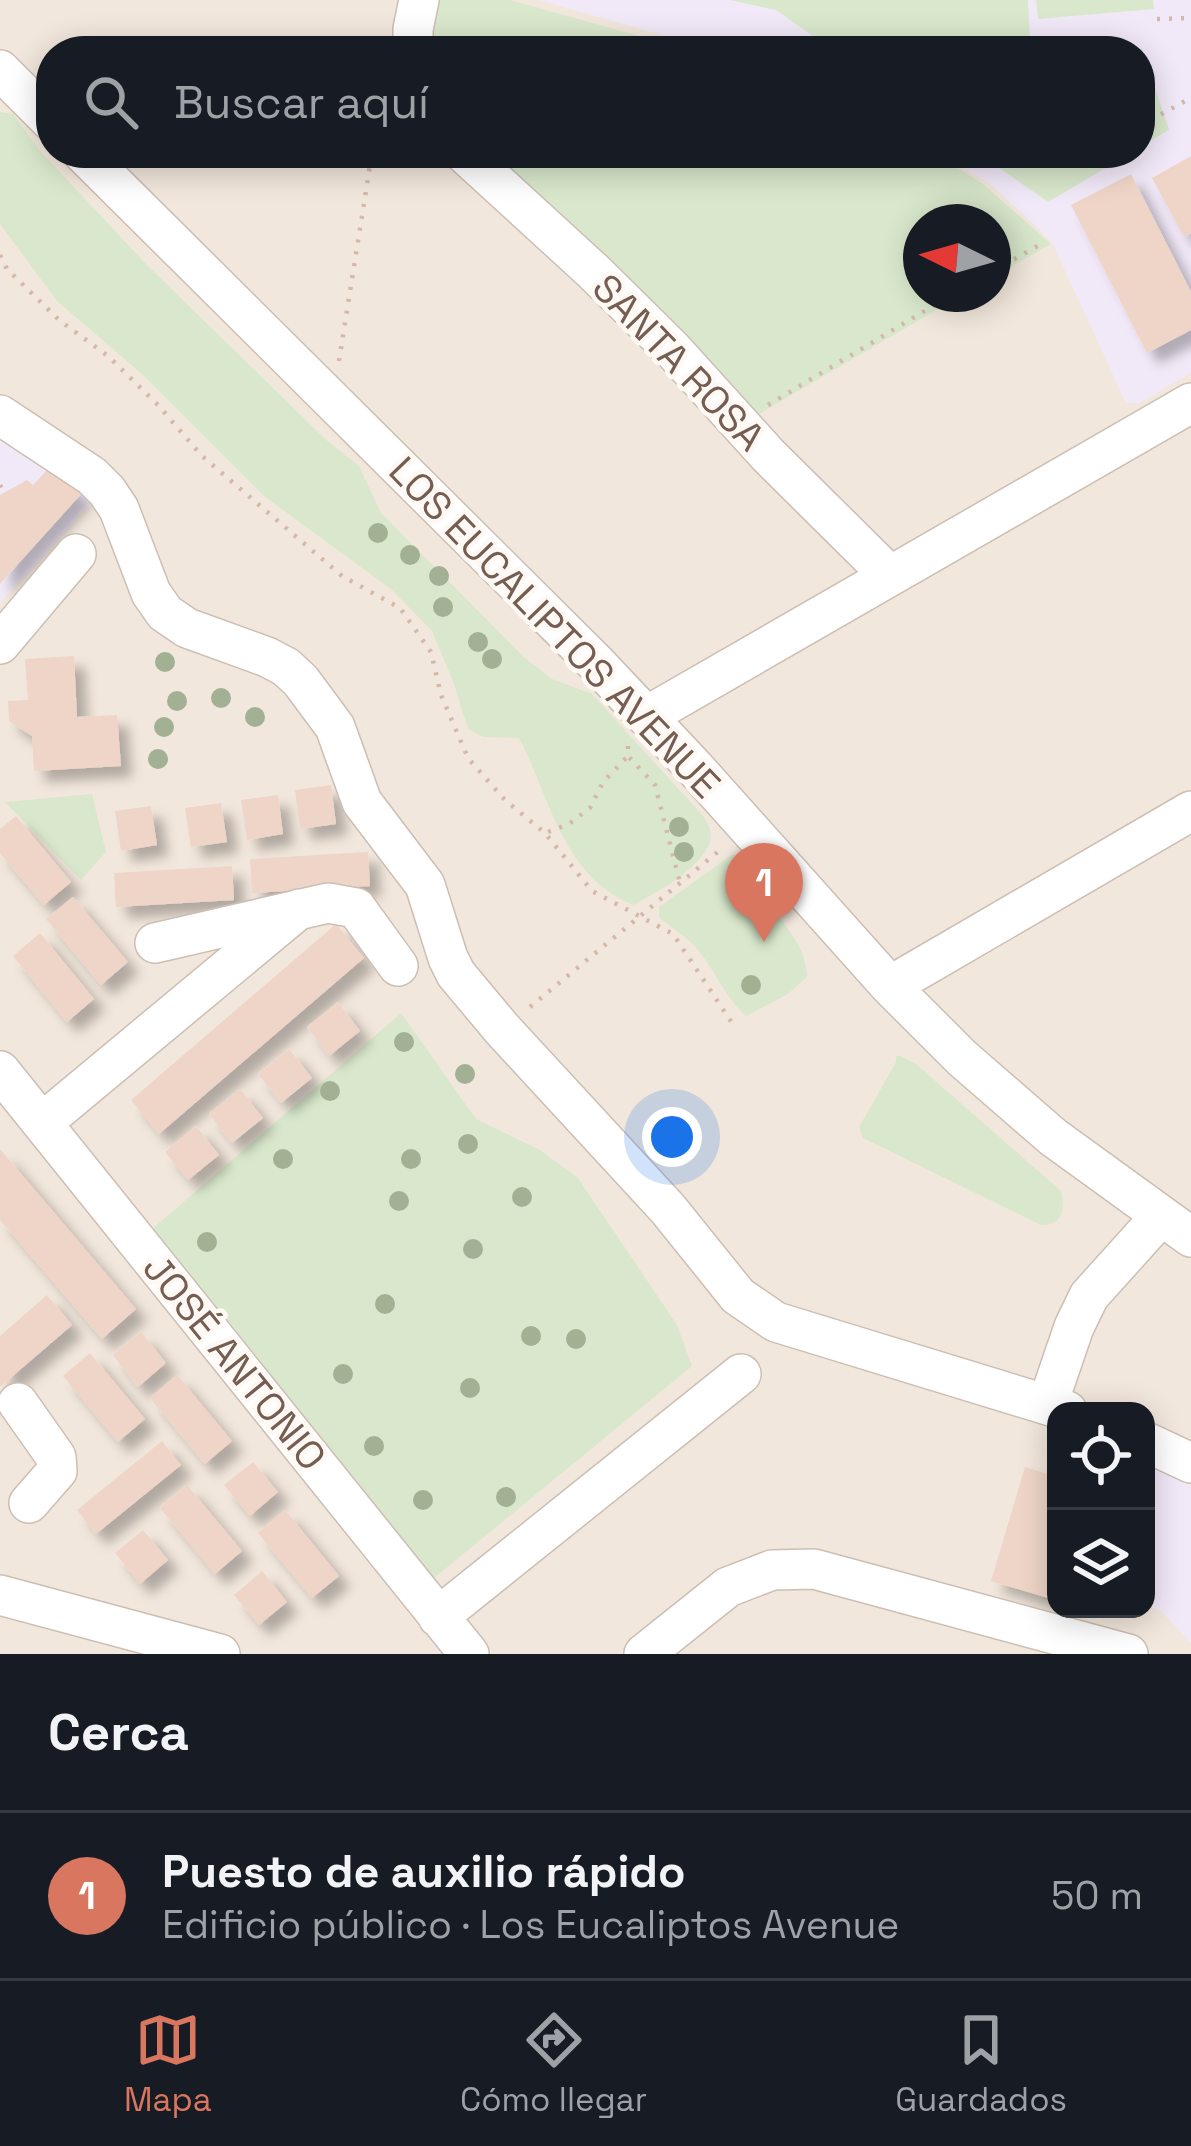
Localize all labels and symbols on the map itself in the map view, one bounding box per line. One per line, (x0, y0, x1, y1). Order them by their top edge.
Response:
north arrow (903, 204, 1011, 312)
street label: SANTA ROSA (582, 264, 775, 461)
street label: LOS EUCALIPTOS AVENUE (379, 446, 731, 808)
pin: 1 (725, 843, 803, 942)
your location (642, 1107, 702, 1167)
street label: JOSÉ ANTONIO (133, 1244, 337, 1480)

